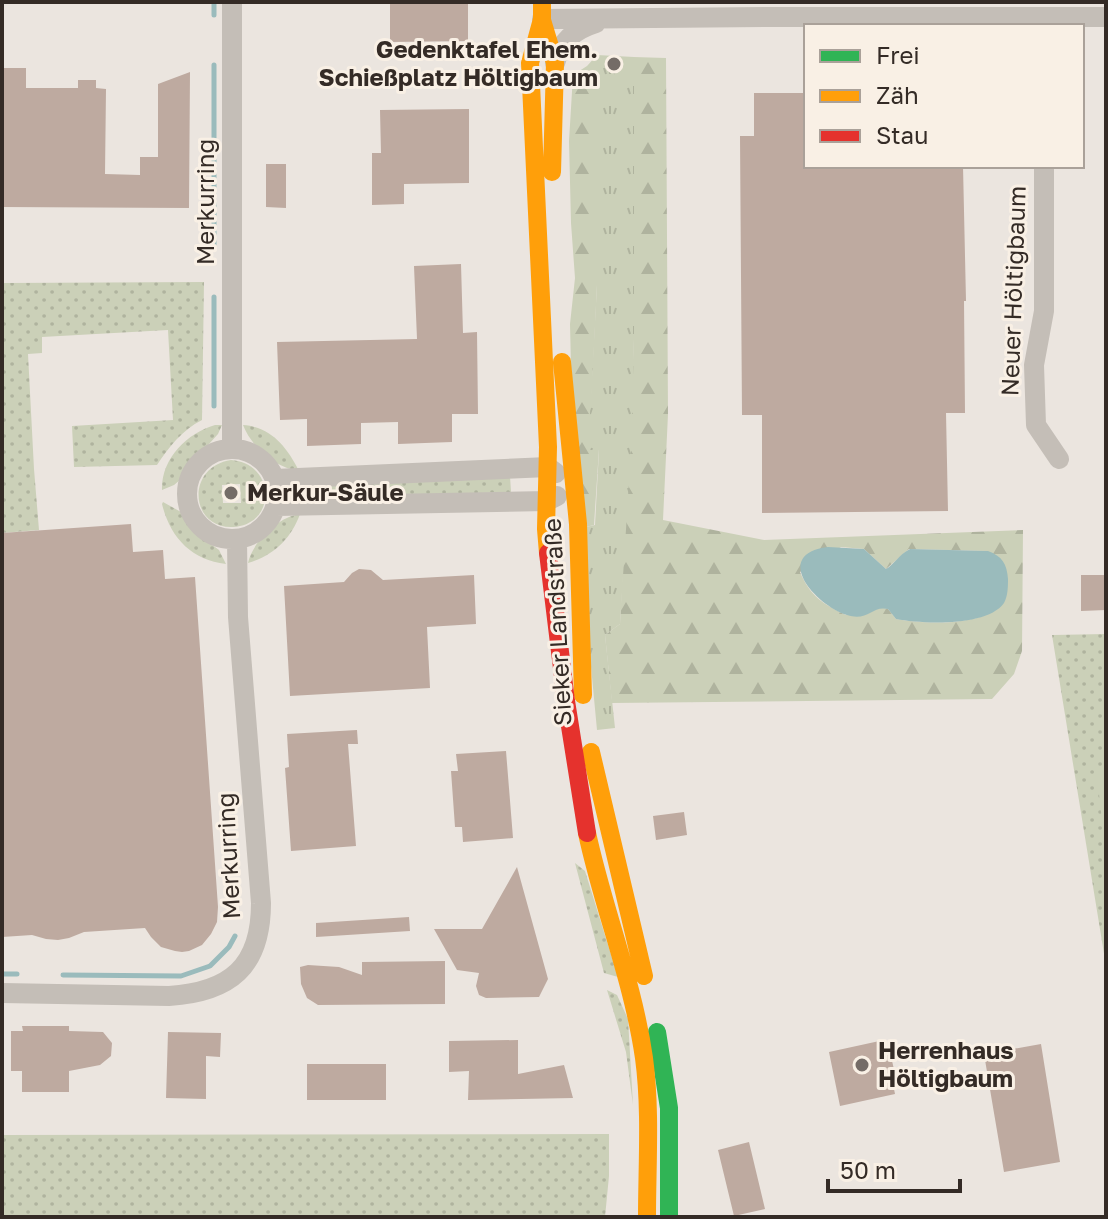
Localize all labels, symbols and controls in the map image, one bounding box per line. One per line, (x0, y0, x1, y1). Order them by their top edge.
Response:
legend (804, 24, 1084, 168)
place label: Gedenktafel Ehem. Schießplatz Höltigbaum (319, 34, 598, 91)
text: Frei (876, 40, 920, 69)
marker: Gedenktafel Ehem. Schießplatz Höltigbaum (605, 55, 623, 73)
text: Zäh (876, 80, 919, 109)
text: Stau (876, 120, 929, 149)
street label: Merkurring (190, 139, 219, 265)
street label: Neuer Höltigbaum (994, 185, 1031, 397)
place label: Merkur-Säule (247, 477, 404, 506)
marker: Merkur-Säule (222, 484, 240, 502)
street label: Sieker Landstraße (537, 518, 576, 727)
street label: Merkurring (210, 792, 245, 920)
place label: Herrenhaus Höltigbaum (878, 1035, 1014, 1092)
marker: Herrenhaus Höltigbaum (853, 1056, 871, 1074)
scale bar (828, 1143, 960, 1193)
text: 50 m (840, 1155, 896, 1184)

